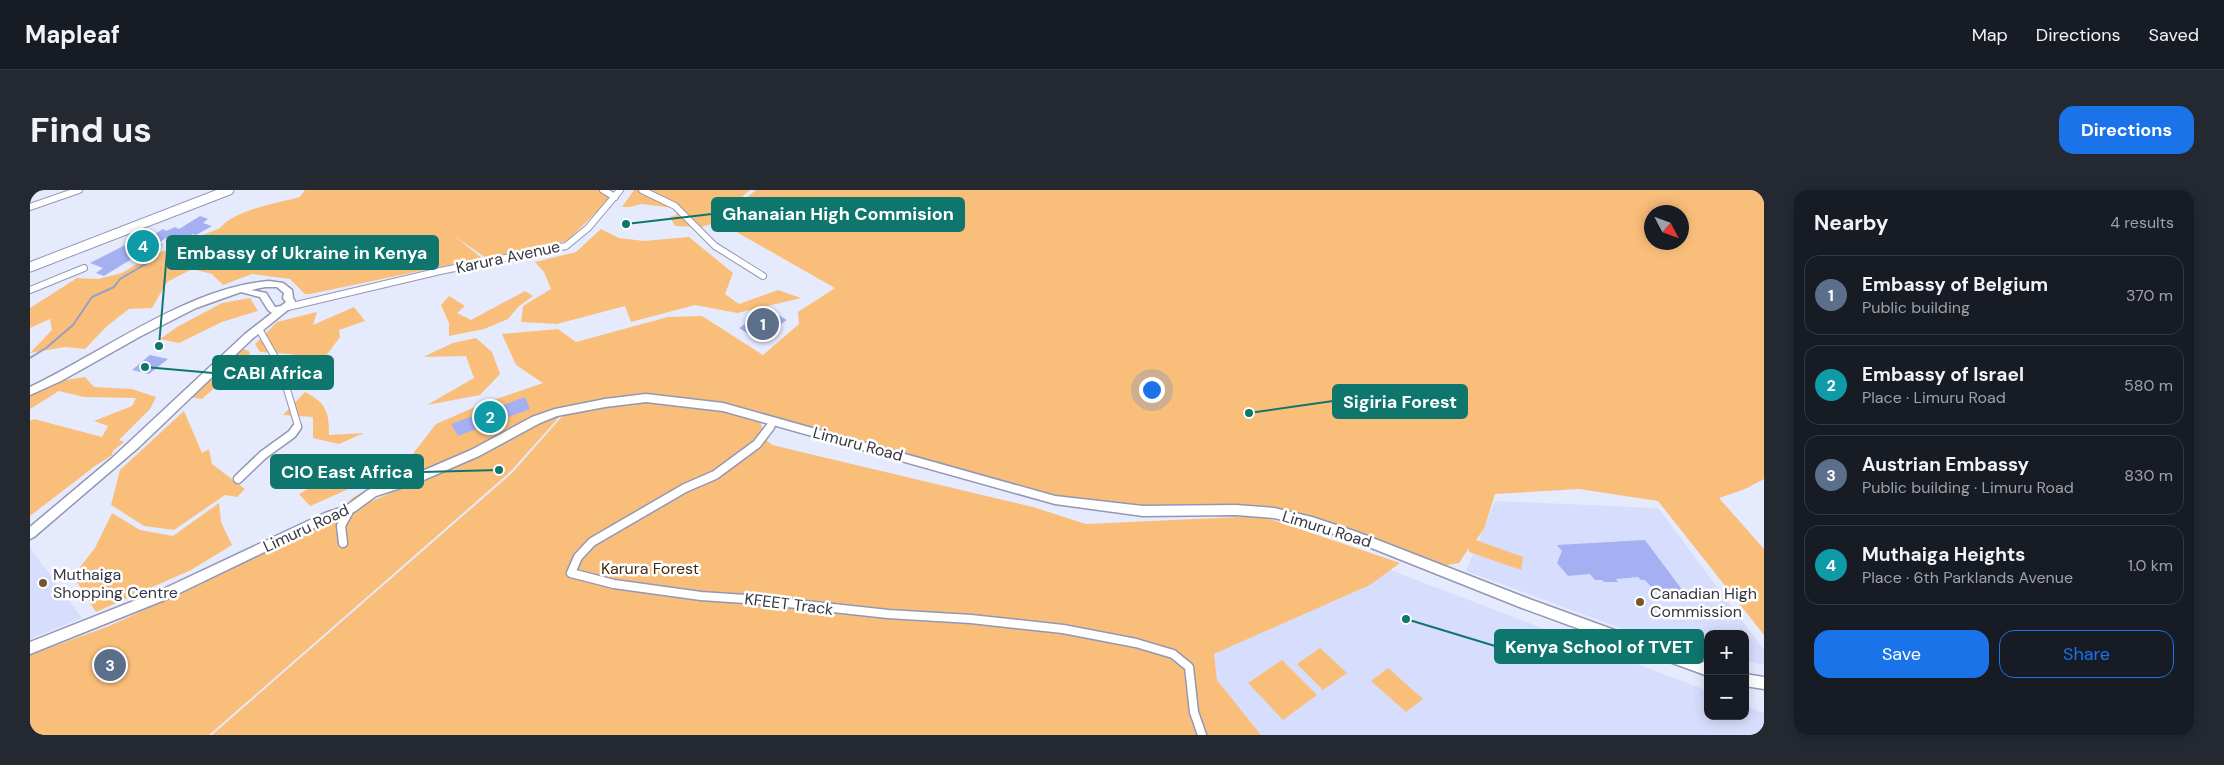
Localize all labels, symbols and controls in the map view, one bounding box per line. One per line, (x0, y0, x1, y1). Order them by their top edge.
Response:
text: Mapleaf (25, 19, 120, 50)
text: Map (1972, 23, 2008, 47)
text: Directions (2036, 23, 2121, 47)
text: Saved (2149, 23, 2199, 47)
button: Directions (2059, 106, 2194, 154)
text: Find us (30, 107, 152, 153)
callout: Ghanaian High Commision (712, 198, 964, 231)
text: Ghanaian High Commision (722, 202, 954, 226)
north arrow (1644, 205, 1689, 250)
text: Nearby (1814, 209, 1888, 237)
text: 4 results (2110, 212, 2174, 233)
pin: 4 (127, 227, 159, 265)
callout: Embassy of Ukraine in Kenya (167, 236, 438, 269)
street label: Karura Avenue (454, 236, 562, 278)
text: Embassy of Ukraine in Kenya (177, 241, 427, 265)
text: Embassy of Belgium (1862, 272, 2048, 297)
text: 1 (1828, 285, 1834, 306)
text: 370 m (2126, 285, 2173, 306)
text: Public building (1862, 297, 1970, 318)
pin: 1 (747, 305, 779, 343)
callout: CABI Africa (213, 356, 333, 389)
text: CABI Africa (223, 361, 323, 385)
text: Embassy of Israel (1862, 362, 2024, 387)
text: 2 (1826, 375, 1836, 396)
text: 580 m (2124, 375, 2173, 396)
your location (1139, 377, 1165, 403)
callout: Sigiria Forest (1333, 385, 1467, 418)
text: Place · Limuru Road (1862, 387, 2006, 408)
text: Sigiria Forest (1343, 390, 1457, 414)
pin: 2 (474, 398, 506, 436)
street label: Limuru Road (811, 422, 905, 466)
text: Austrian Embassy (1862, 452, 2029, 477)
callout: CIO East Africa (271, 455, 423, 488)
text: CIO East Africa (281, 460, 413, 484)
text: 3 (1826, 465, 1836, 486)
text: 830 m (2124, 465, 2173, 486)
text: Public building · Limuru Road (1862, 477, 2074, 498)
street label: Limuru Road (260, 499, 352, 557)
street label: Limuru Road (1280, 505, 1374, 553)
text: Muthaiga Heights (1862, 542, 2025, 567)
text: 4 (1826, 555, 1836, 576)
text: 1.0 km (2128, 555, 2173, 576)
park label: Karura Forest (601, 558, 699, 579)
place label: Muthaiga Shopping Centre (53, 564, 178, 603)
text: Place · 6th Parklands Avenue (1862, 567, 2073, 588)
marker: Muthaiga Shopping Centre (37, 577, 49, 589)
place label: Canadian High Commission (1650, 583, 1757, 622)
street label: KFEET Track (743, 588, 835, 620)
marker: Canadian High Commission (1634, 596, 1646, 608)
callout: Kenya School of TVET (1495, 630, 1703, 663)
map controls (1704, 630, 1749, 720)
button: + (1704, 630, 1749, 675)
button: Save (1814, 630, 1989, 678)
button: Share (1999, 630, 2174, 678)
text: Kenya School of TVET (1505, 635, 1693, 659)
pin: 3 (94, 646, 126, 684)
button: − (1704, 675, 1749, 720)

